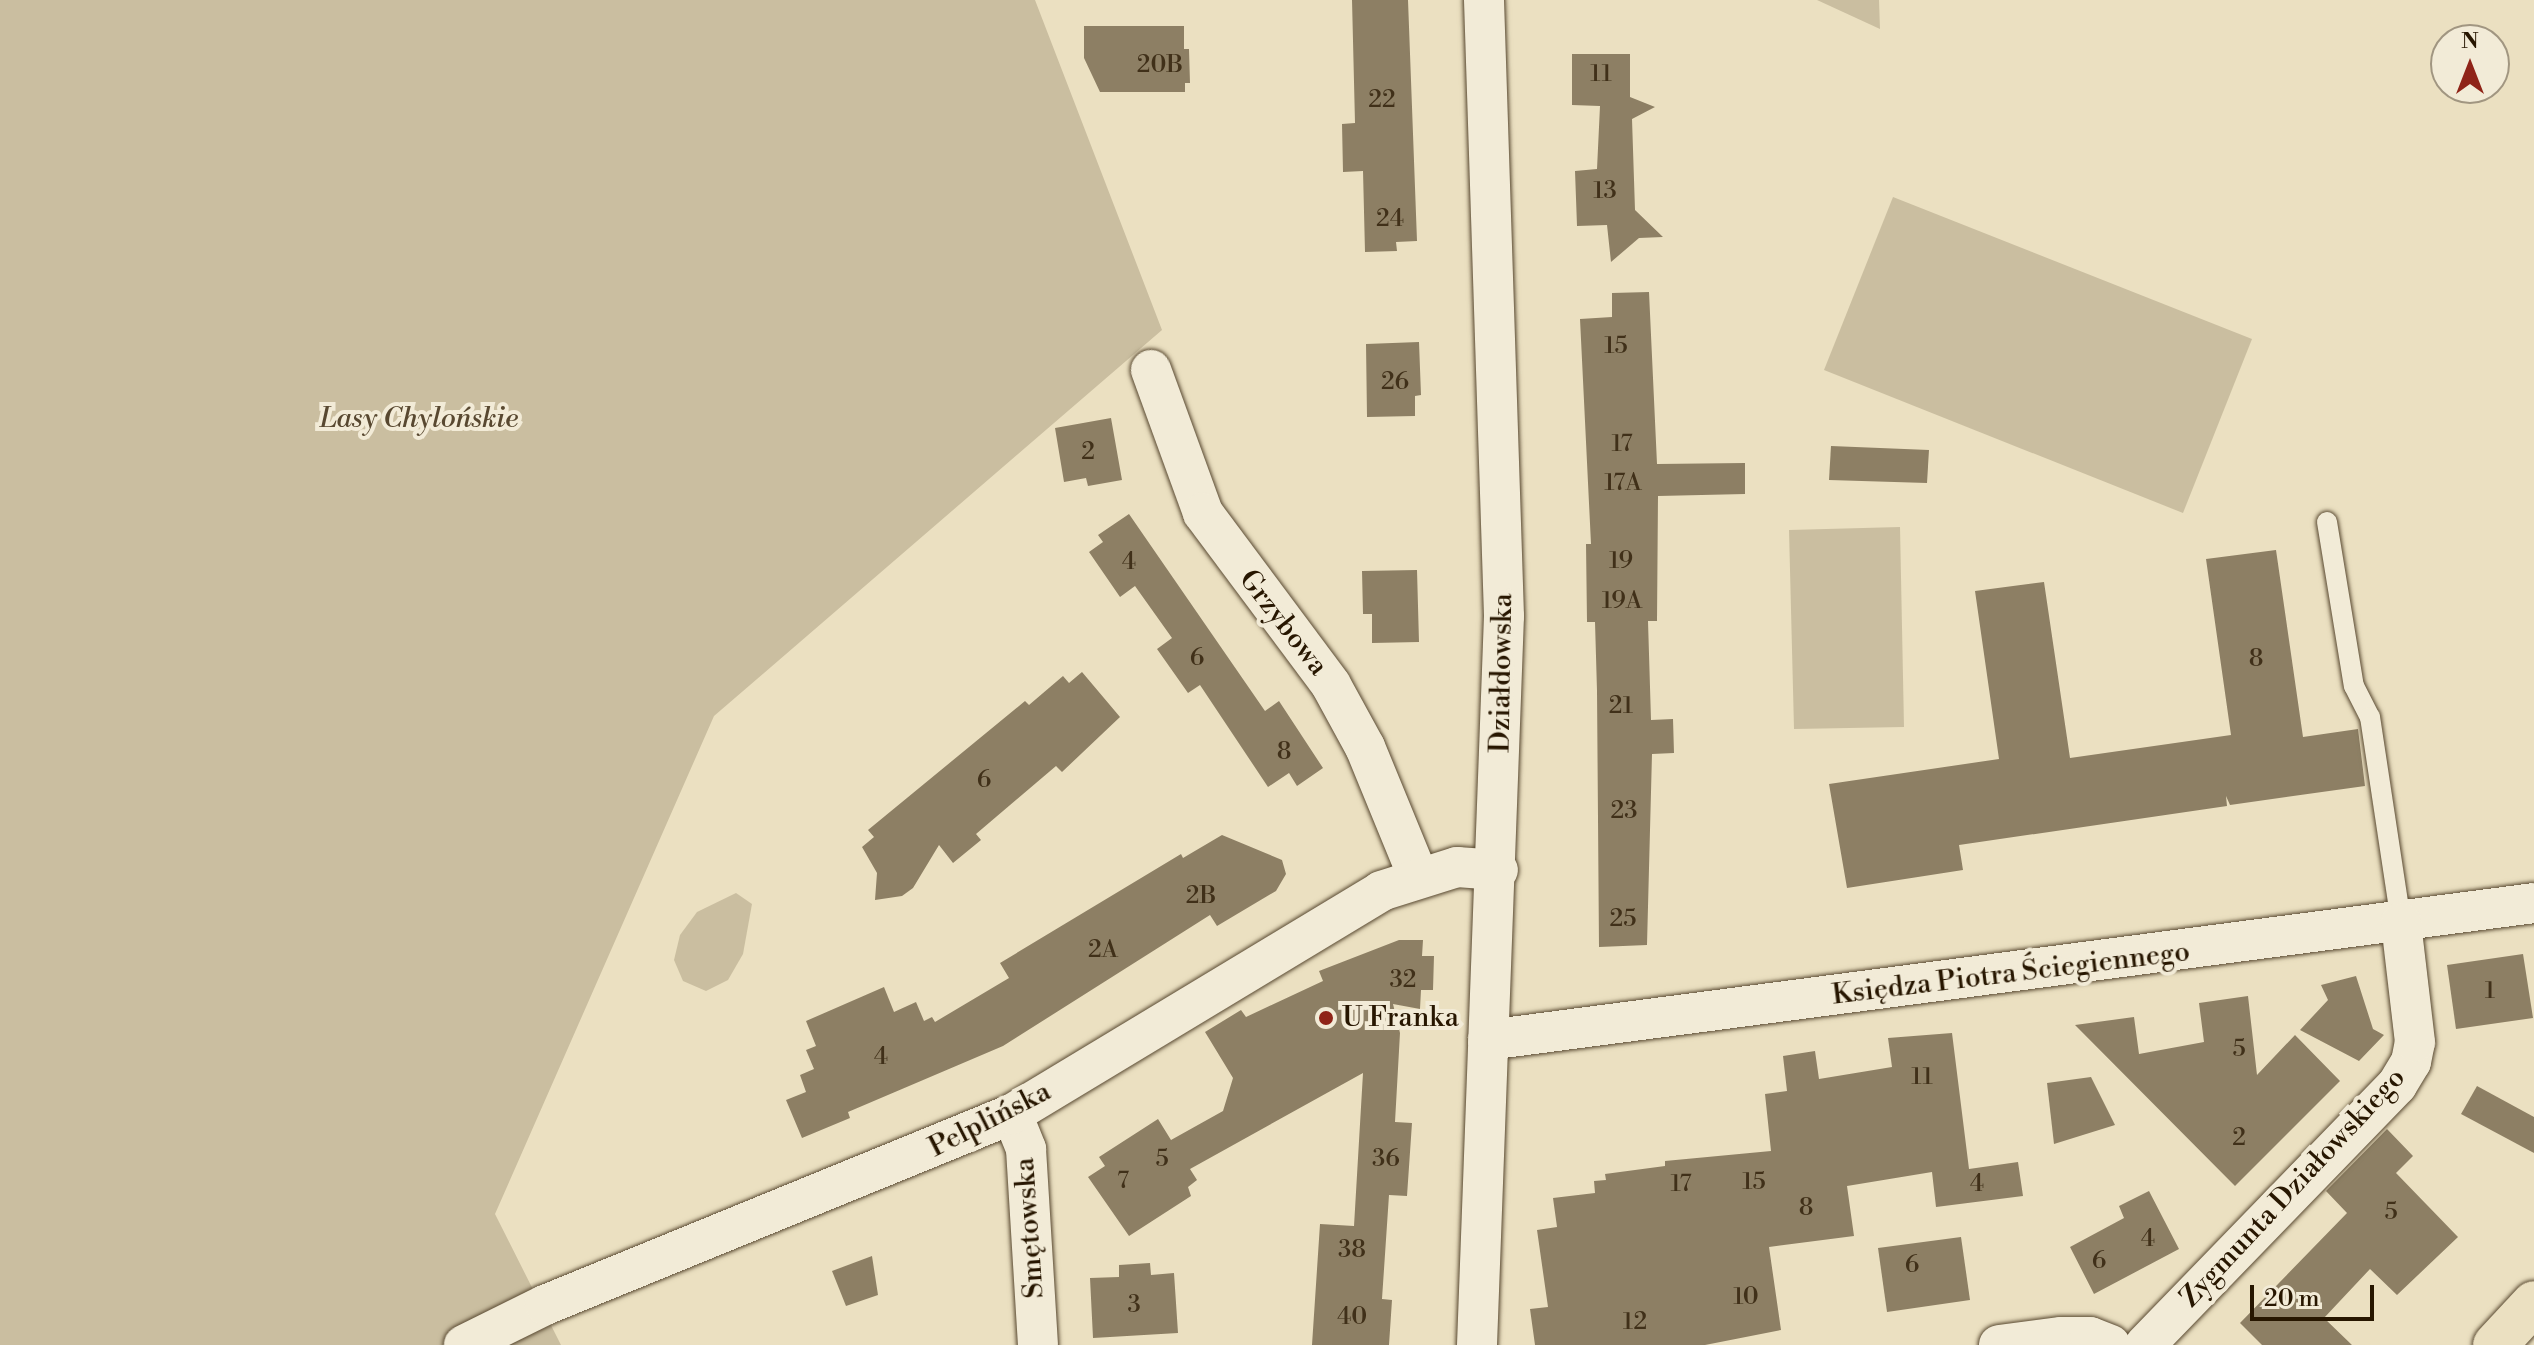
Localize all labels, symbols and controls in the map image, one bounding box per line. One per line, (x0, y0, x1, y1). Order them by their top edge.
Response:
north arrow (2430, 24, 2510, 104)
text: N (2461, 28, 2479, 55)
house number: 20B (1137, 52, 1183, 80)
house number: 11 (1590, 61, 1612, 89)
house number: 22 (1368, 87, 1396, 115)
house number: 13 (1593, 178, 1617, 206)
house number: 24 (1376, 206, 1404, 234)
house number: 15 (1604, 333, 1628, 361)
house number: 26 (1381, 369, 1409, 397)
park label: Lasy Chylońskie (320, 402, 518, 436)
house number: 17 (1611, 431, 1633, 459)
house number: 2 (1081, 439, 1095, 467)
house number: 17A (1604, 470, 1642, 498)
house number: 19 (1609, 548, 1633, 576)
house number: 4 (1122, 549, 1136, 577)
street label: Grzybowa (1231, 564, 1335, 682)
house number: 19A (1602, 588, 1642, 616)
street label: Działdowska (1484, 593, 1520, 753)
house number: 6 (1190, 645, 1204, 673)
house number: 8 (2249, 646, 2263, 674)
house number: 21 (1609, 693, 1633, 721)
house number: 8 (1277, 739, 1291, 767)
house number: 6 (977, 767, 991, 795)
house number: 23 (1611, 798, 1637, 826)
house number: 2B (1186, 883, 1216, 911)
house number: 25 (1610, 906, 1636, 934)
street label: Księdza Piotra Ściegiennego (1830, 935, 2192, 1013)
house number: 2A (1088, 937, 1118, 965)
house number: 32 (1390, 967, 1416, 995)
house number: 1 (2485, 978, 2495, 1006)
place label: U Franka (1342, 1001, 1459, 1035)
marker: U Franka (1317, 1009, 1335, 1027)
house number: 5 (2232, 1036, 2246, 1064)
house number: 4 (874, 1044, 888, 1072)
street label: Zygmunta Działowskiego (2173, 1061, 2413, 1315)
house number: 11 (1911, 1064, 1933, 1092)
street label: Pelplińska (924, 1075, 1056, 1165)
house number: 2 (2232, 1125, 2246, 1153)
house number: 5 (1155, 1146, 1169, 1174)
house number: 36 (1372, 1146, 1400, 1174)
street label: Smętowska (1008, 1156, 1052, 1300)
house number: 7 (1117, 1168, 1129, 1196)
house number: 15 (1742, 1169, 1766, 1197)
house number: 17 (1670, 1171, 1692, 1199)
house number: 4 (1970, 1171, 1984, 1199)
house number: 8 (1799, 1195, 1813, 1223)
house number: 5 (2384, 1199, 2398, 1227)
house number: 4 (2141, 1226, 2155, 1254)
house number: 38 (1338, 1237, 1366, 1265)
house number: 6 (2092, 1248, 2106, 1276)
house number: 6 (1905, 1252, 1919, 1280)
scale bar (2254, 1269, 2378, 1319)
house number: 10 (1733, 1284, 1759, 1312)
text: 20 m (2264, 1284, 2320, 1314)
house number: 3 (1127, 1292, 1141, 1320)
house number: 40 (1337, 1304, 1367, 1332)
house number: 12 (1623, 1309, 1647, 1337)

